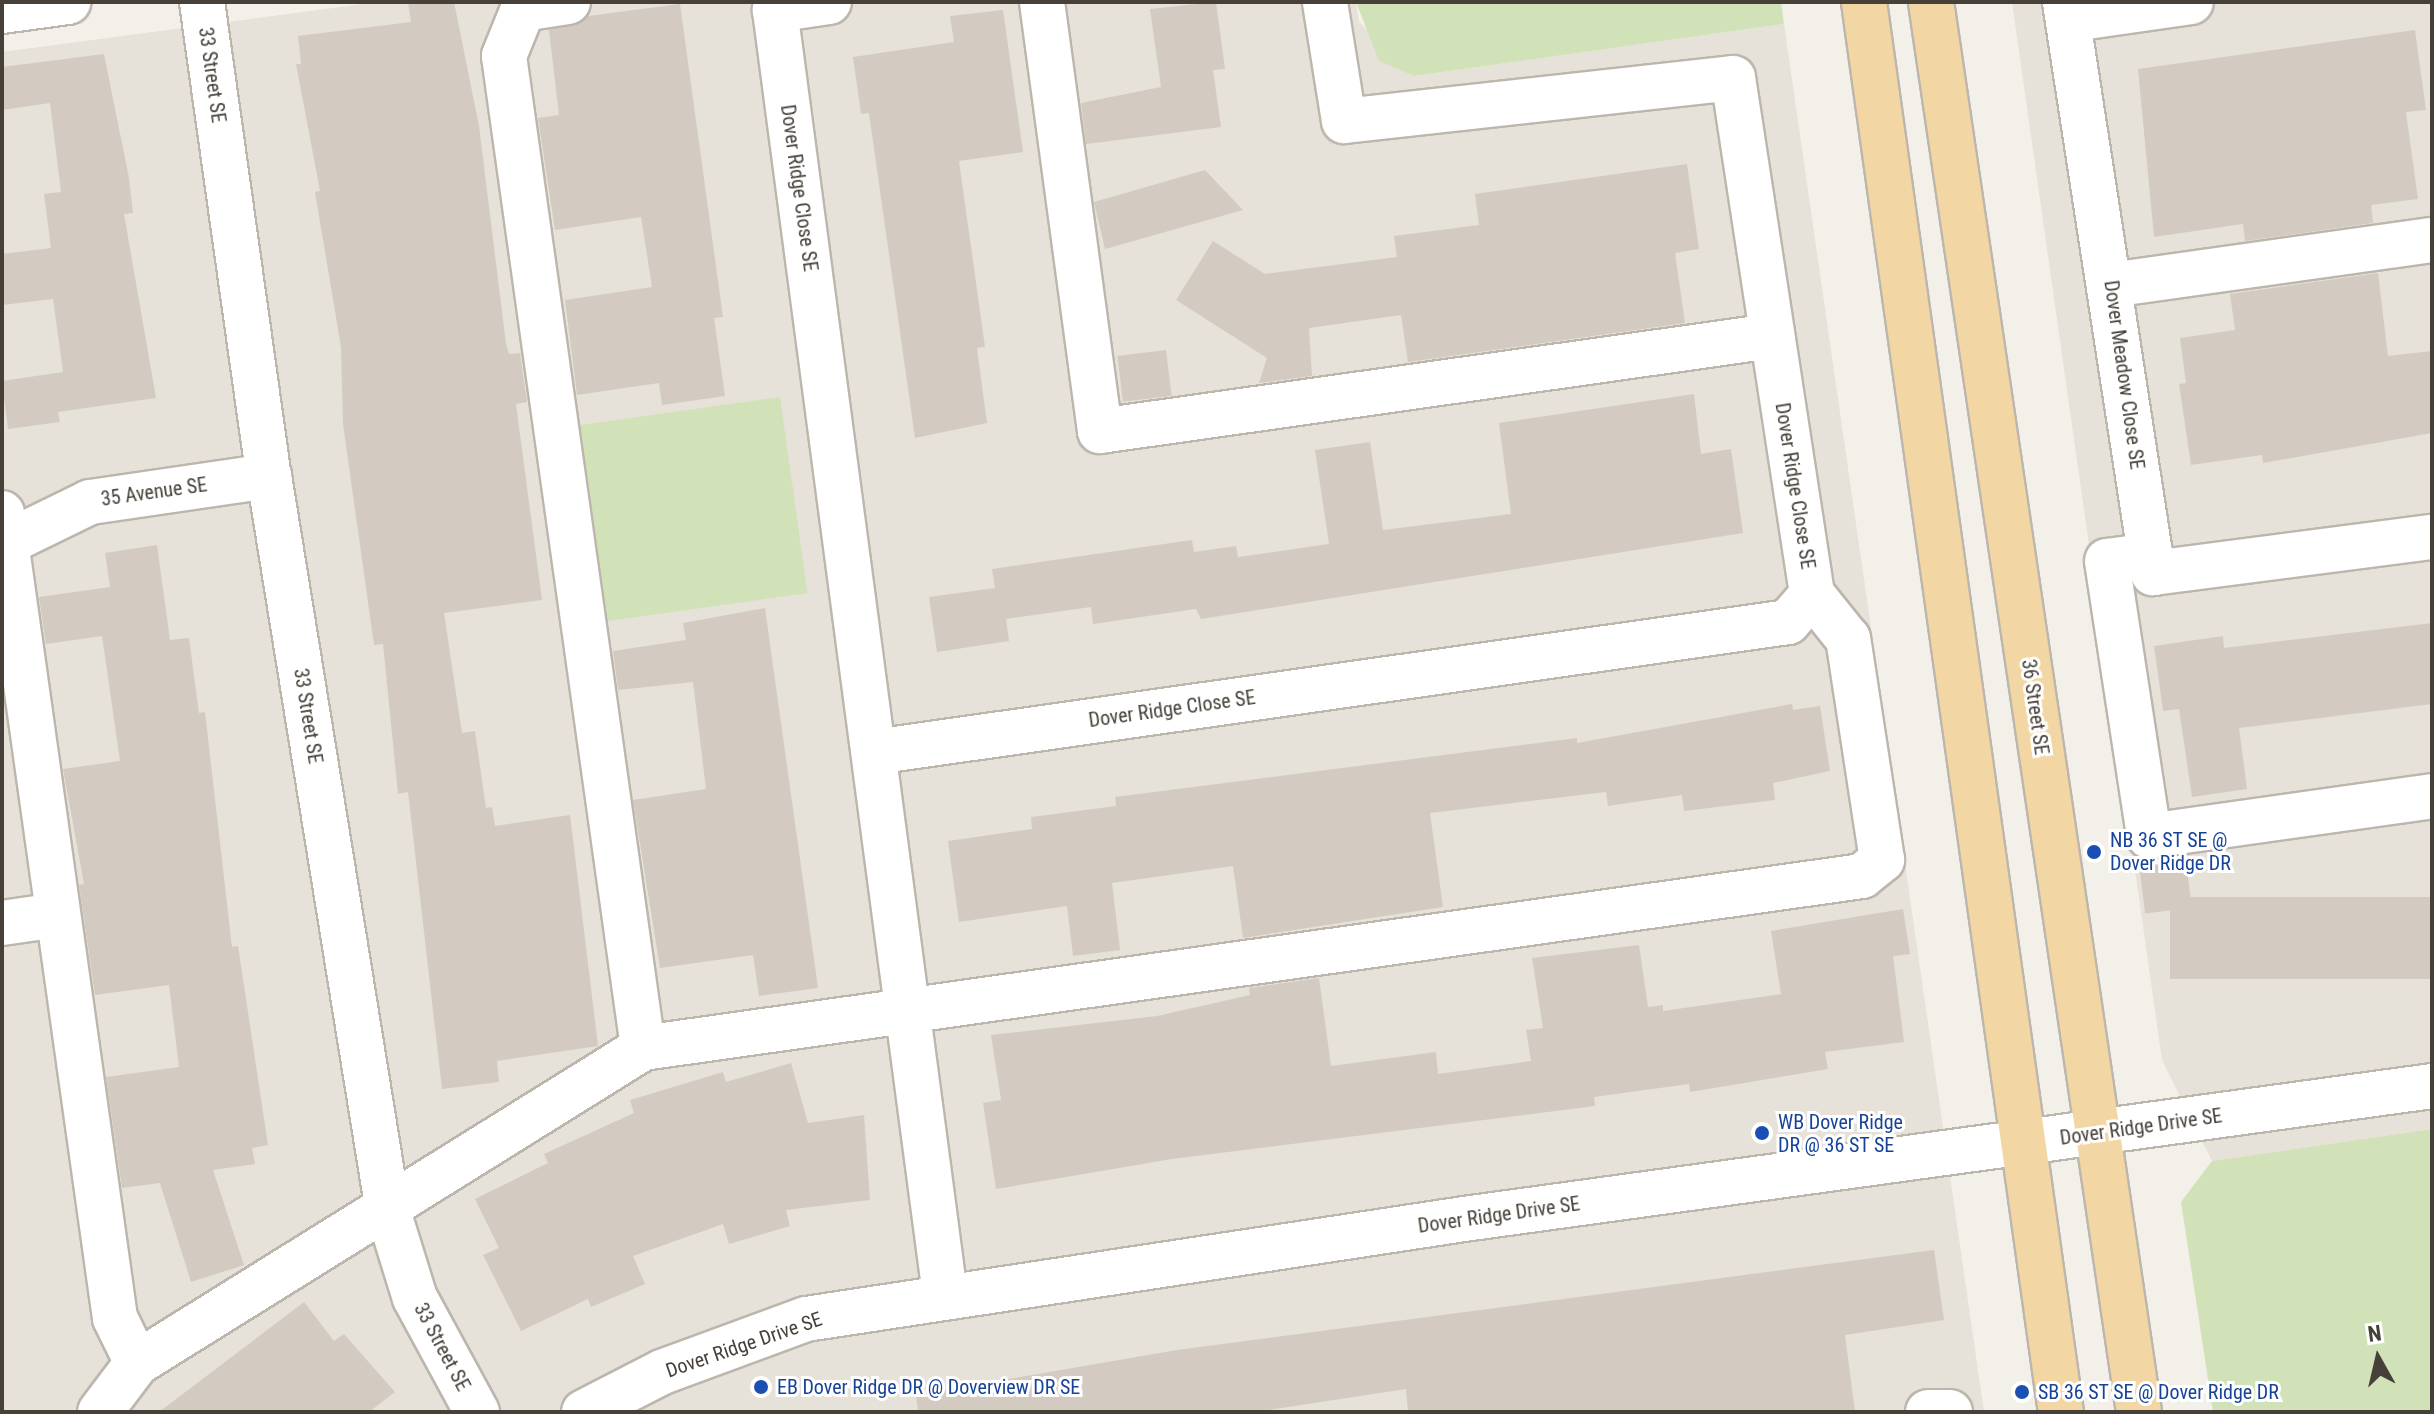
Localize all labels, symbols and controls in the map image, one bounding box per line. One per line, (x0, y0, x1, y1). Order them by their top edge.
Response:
street label: 33 Street SE (193, 26, 231, 124)
street label: Dover Ridge Close SE (775, 103, 823, 273)
street label: Dover Meadow Close SE (2099, 279, 2149, 471)
street label: Dover Ridge Close SE (1770, 401, 1820, 571)
street label: 35 Avenue SE (99, 473, 209, 511)
street label: 36 Street SE (2016, 658, 2054, 756)
street label: 33 Street SE (289, 667, 327, 765)
street label: Dover Ridge Close SE (1087, 685, 1257, 733)
place label: NB 36 ST SE @ Dover Ridge DR (2110, 828, 2231, 875)
marker: NB 36 ST SE @ Dover Ridge DR (2085, 843, 2103, 861)
street label: Dover Ridge Drive SE (2058, 1104, 2224, 1150)
place label: WB Dover Ridge DR @ 36 ST SE (1778, 1110, 1903, 1157)
marker: WB Dover Ridge DR @ 36 ST SE (1753, 1124, 1771, 1142)
street label: Dover Ridge Drive SE (1416, 1192, 1582, 1238)
street label: 33 Street SE (409, 1299, 475, 1395)
street label: Dover Ridge Drive SE (663, 1307, 825, 1383)
north arrow (2338, 1318, 2418, 1398)
text: N (2366, 1320, 2383, 1347)
place label: EB Dover Ridge DR @ Doverview DR SE (777, 1375, 1080, 1399)
marker: EB Dover Ridge DR @ Doverview DR SE (752, 1378, 770, 1396)
place label: SB 36 ST SE @ Dover Ridge DR (2038, 1380, 2279, 1404)
marker: SB 36 ST SE @ Dover Ridge DR (2013, 1383, 2031, 1401)

